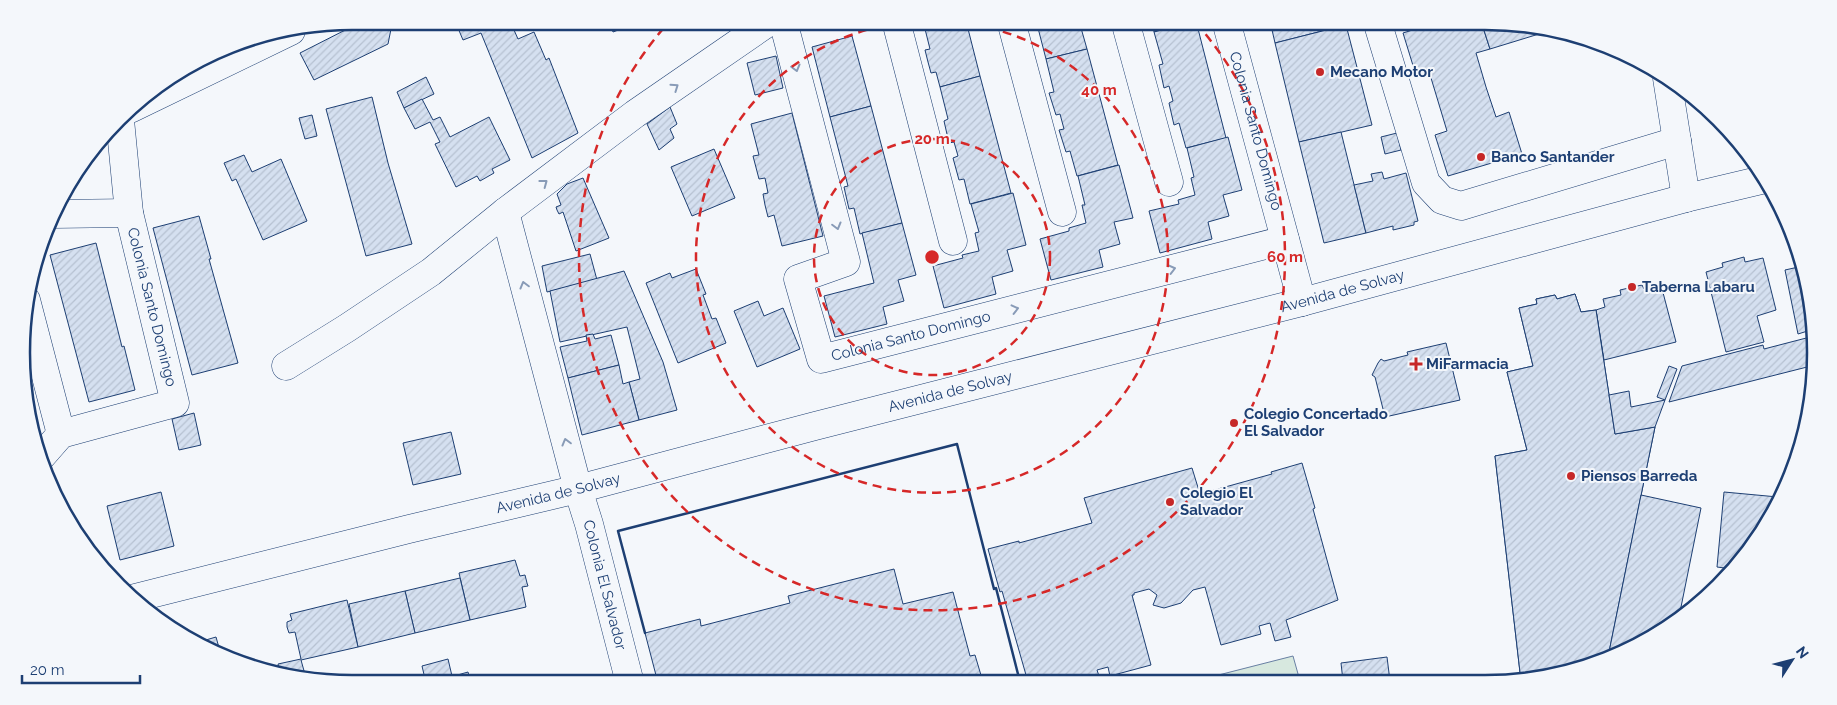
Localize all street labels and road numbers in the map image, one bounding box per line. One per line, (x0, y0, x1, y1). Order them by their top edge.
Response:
street label: Colonia Santo Domingo (1226, 50, 1286, 212)
street label: Colonia Santo Domingo (123, 226, 181, 389)
street label: Avenida de Solvay (1279, 266, 1406, 316)
street label: Colonia Santo Domingo (829, 307, 992, 365)
street label: Avenida de Solvay (886, 367, 1014, 416)
street label: Avenida de Solvay (494, 469, 622, 517)
street label: Colonia El Salvador (579, 518, 630, 653)

